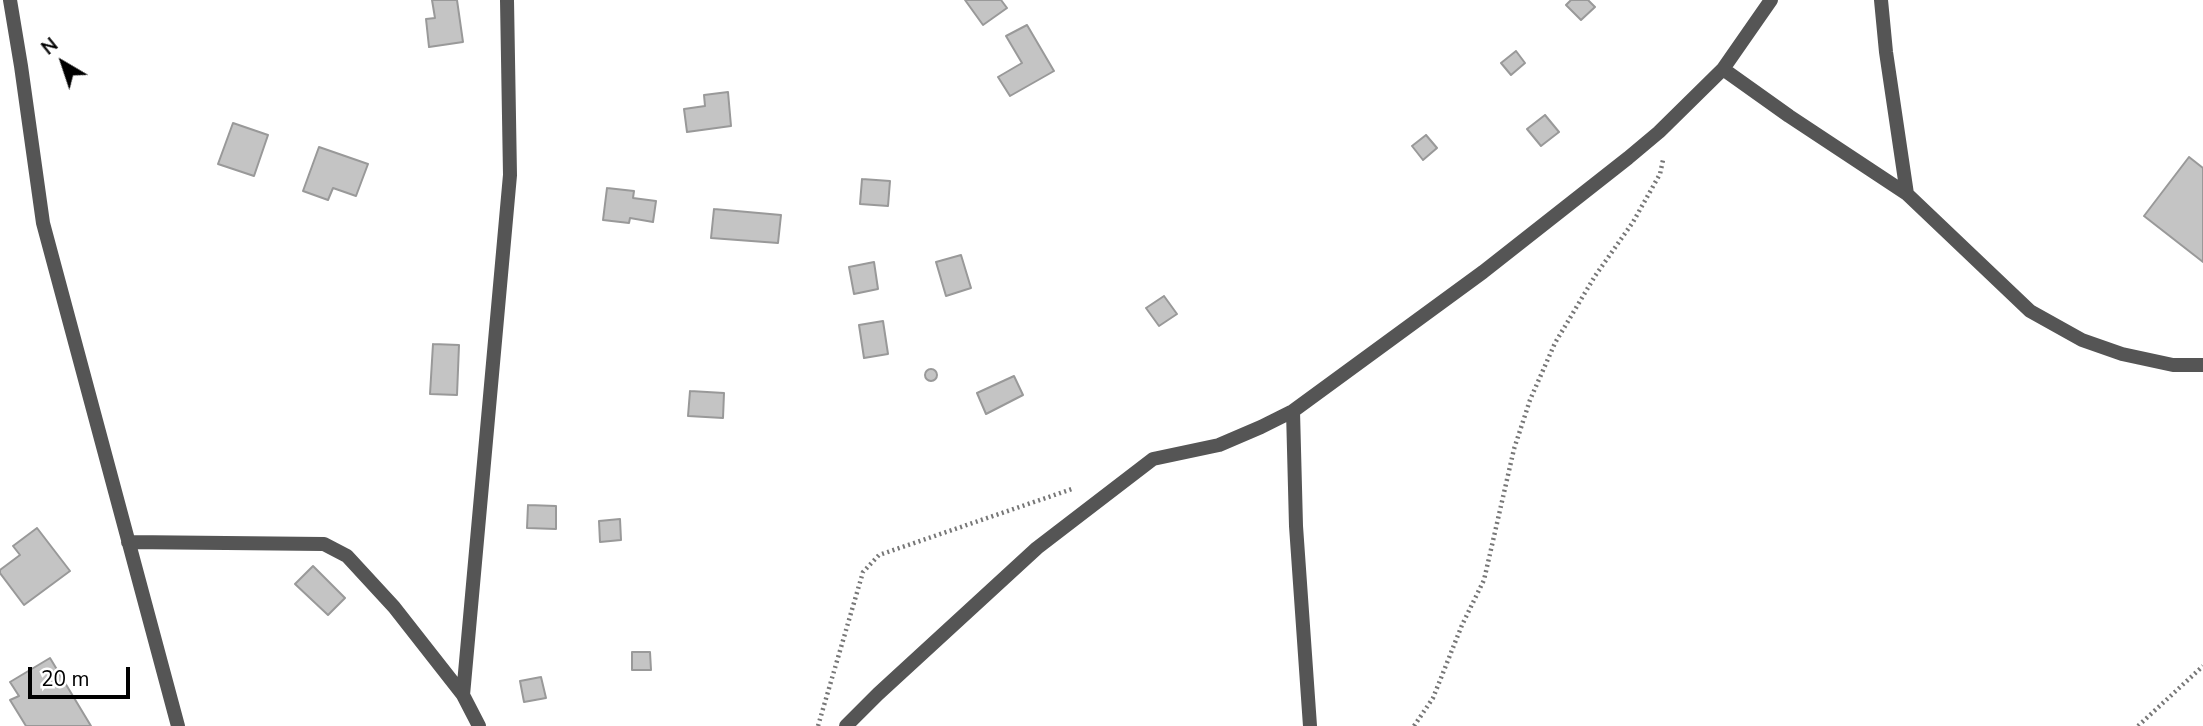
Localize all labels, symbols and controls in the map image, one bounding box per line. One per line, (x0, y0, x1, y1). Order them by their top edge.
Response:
north arrow (28, 28, 98, 98)
text: N (36, 32, 63, 61)
scale bar (32, 652, 133, 696)
text: 20 m (41, 665, 90, 693)

